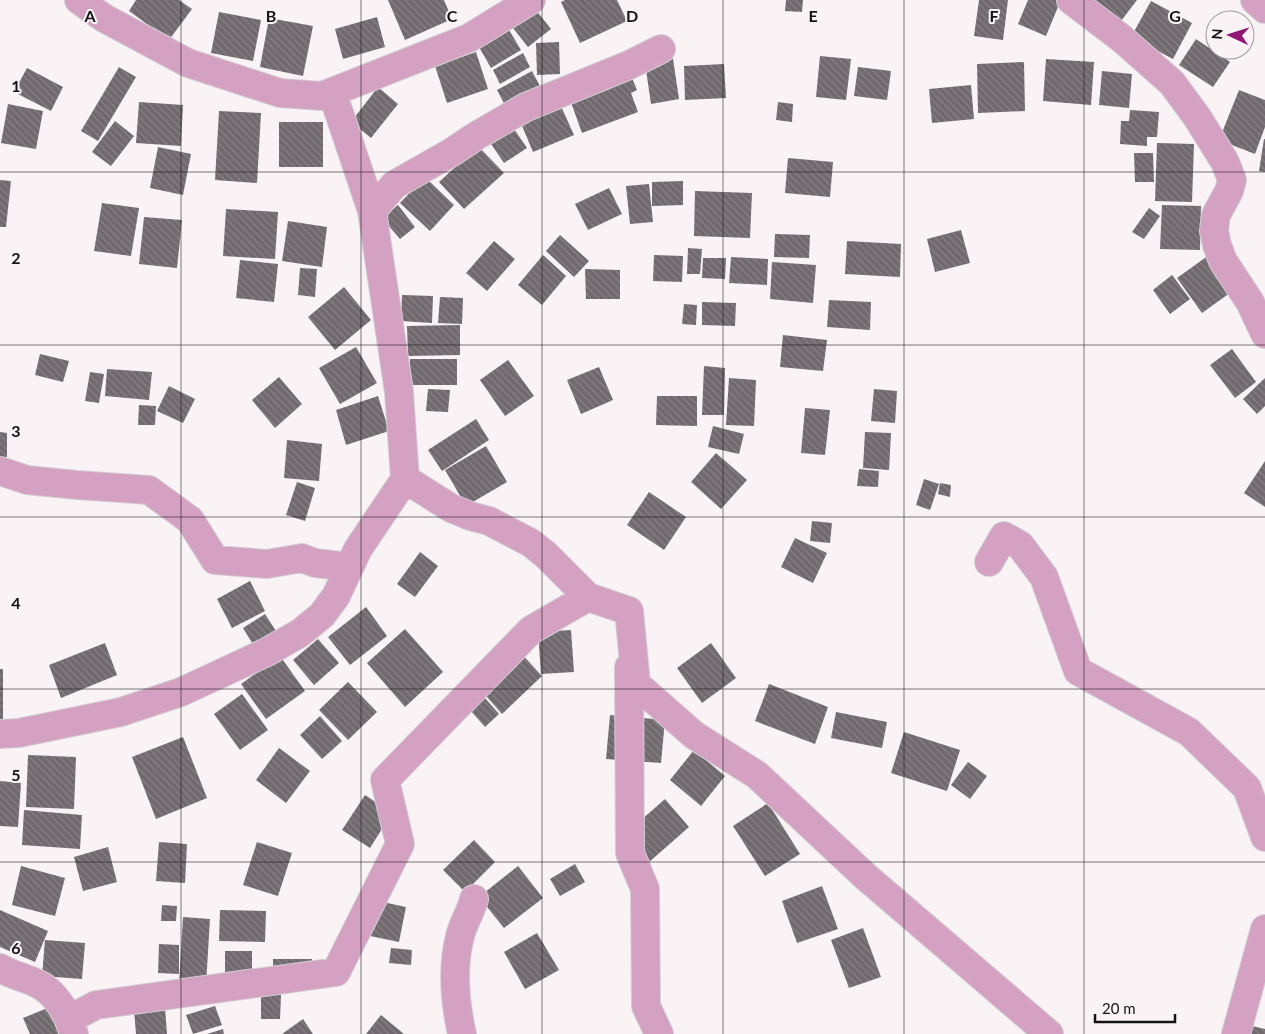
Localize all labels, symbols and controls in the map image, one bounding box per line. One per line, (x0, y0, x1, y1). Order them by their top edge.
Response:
text: A (83, 6, 96, 25)
text: B (266, 6, 276, 25)
text: C (447, 6, 458, 25)
text: D (626, 6, 638, 25)
text: E (808, 6, 818, 25)
text: F (989, 6, 999, 25)
text: G (1169, 6, 1181, 25)
north arrow (1205, 10, 1255, 60)
text: N (1208, 28, 1225, 40)
text: 1 (11, 76, 21, 95)
text: 2 (11, 248, 21, 267)
text: 3 (11, 421, 21, 440)
text: 4 (11, 593, 21, 612)
text: 5 (11, 765, 21, 784)
text: 6 (11, 938, 21, 957)
scale bar (1095, 992, 1175, 1024)
text: 20 m (1102, 999, 1136, 1017)

